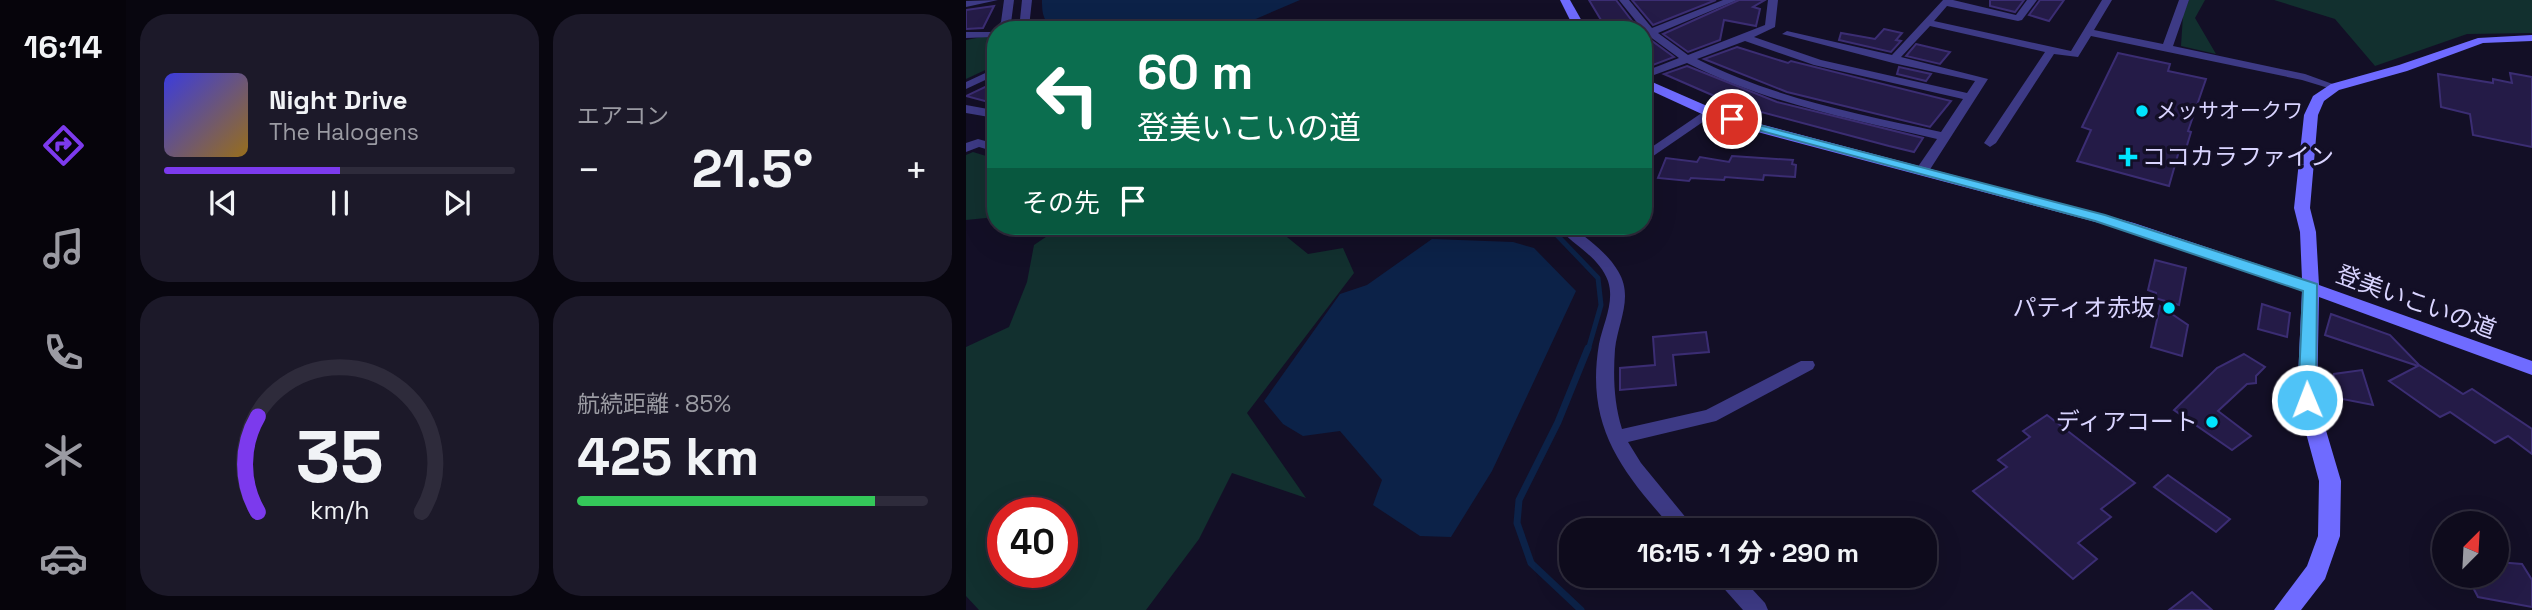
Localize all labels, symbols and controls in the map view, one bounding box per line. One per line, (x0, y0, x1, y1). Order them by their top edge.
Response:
text: 16:14 (24, 27, 102, 67)
text: 60 m (1137, 41, 1253, 103)
icon: left (1022, 49, 1113, 140)
text: Night Drive (269, 83, 407, 117)
pin (1702, 89, 1762, 149)
place label: メッサオークワ (2156, 97, 2303, 124)
icon: arrive (1713, 100, 1751, 138)
text: エアコン (577, 101, 669, 131)
marker: メッサオークワ (2134, 103, 2150, 119)
text: 登美いこいの道 (1137, 108, 1361, 148)
text: The Halogens (269, 117, 419, 147)
icon: directions (39, 121, 88, 170)
text: 21.5° (692, 136, 813, 202)
place label: ココカラファイン (2142, 141, 2334, 172)
text: − (577, 146, 601, 194)
text: + (904, 146, 928, 194)
marker: ココカラファイン (2120, 149, 2136, 165)
icon: arrive (1114, 182, 1152, 220)
icon: previous (204, 184, 242, 222)
icon: pause (321, 184, 359, 222)
icon: next (438, 184, 476, 222)
text: その先 (1022, 186, 1100, 220)
icon: music (39, 224, 88, 273)
street label: 登美いこいの道 (2332, 258, 2500, 345)
place label: パティオ赤坂 (2012, 292, 2155, 323)
marker: パティオ赤坂 (2161, 300, 2177, 316)
icon: phone (39, 328, 88, 377)
position arrow (2270, 363, 2344, 437)
text: 航続距離 · 85% (577, 389, 731, 419)
place label: ディアコート (2056, 406, 2198, 437)
text: 35 (296, 410, 383, 503)
marker: ディアコート (2204, 414, 2220, 430)
text: 425 km (577, 424, 759, 490)
icon: climate (39, 431, 88, 480)
text: km/h (310, 494, 369, 526)
speed limit sign: 40 (987, 497, 1078, 588)
north arrow (2432, 511, 2510, 588)
map controls (2432, 511, 2509, 588)
icon: car (39, 534, 88, 583)
text: 16:15 · 1 分 · 290 m (1637, 536, 1859, 570)

